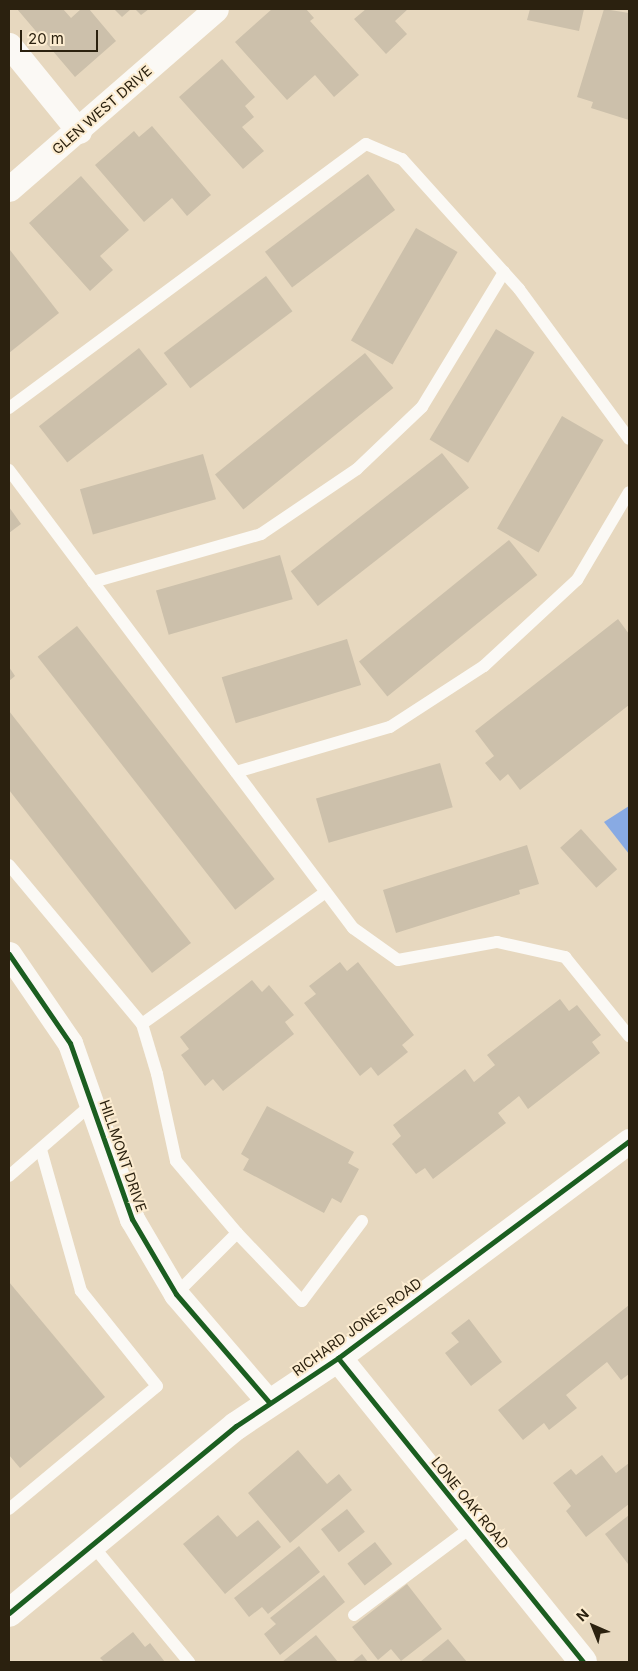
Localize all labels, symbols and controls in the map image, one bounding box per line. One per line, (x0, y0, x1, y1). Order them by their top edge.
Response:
scale bar (22, 20, 100, 52)
text: 20 m (28, 29, 64, 48)
street label: GLEN WEST DRIVE (49, 62, 155, 158)
street label: HILLMONT DRIVE (96, 1098, 150, 1214)
street label: RICHARD JONES ROAD (289, 1274, 425, 1380)
street label: LONE OAK ROAD (428, 1454, 512, 1552)
north arrow (568, 1601, 618, 1651)
text: N (572, 1605, 592, 1625)

